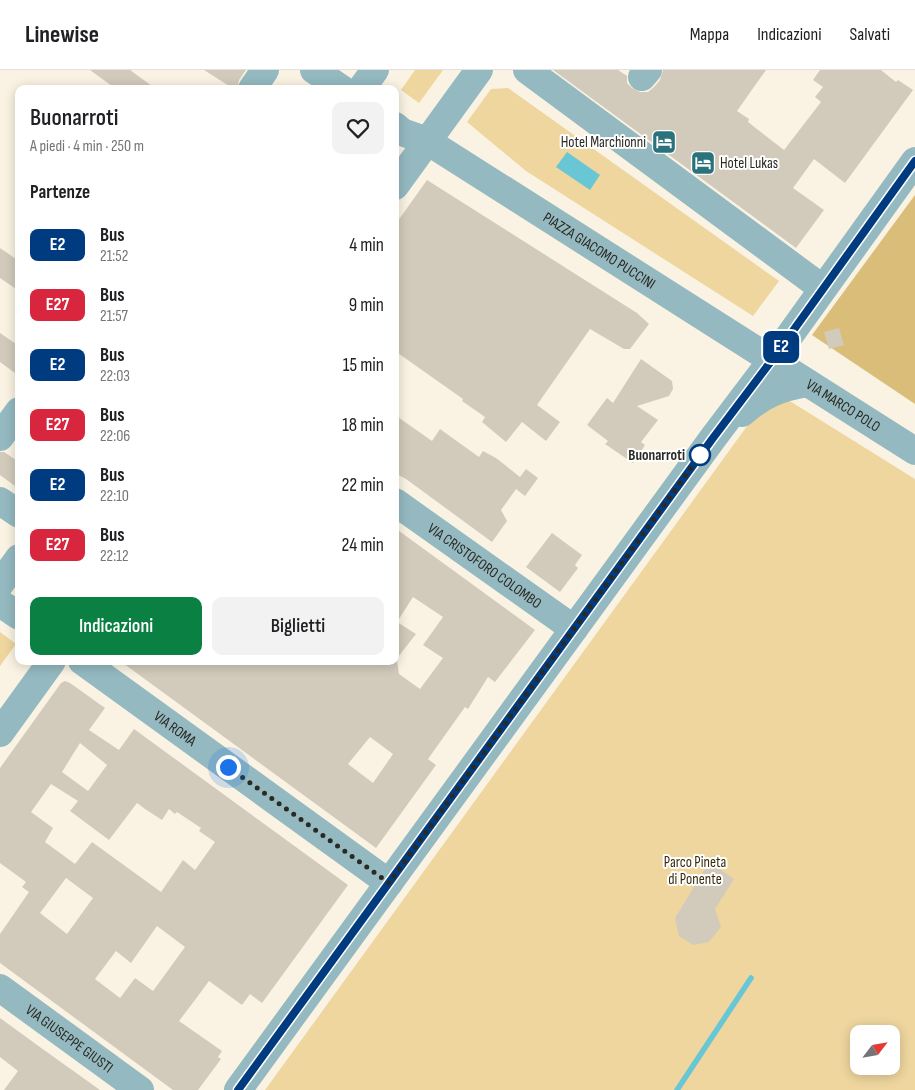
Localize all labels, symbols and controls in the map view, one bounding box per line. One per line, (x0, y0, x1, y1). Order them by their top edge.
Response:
text: Linewise (25, 20, 99, 49)
text: Mappa (690, 24, 729, 45)
text: Indicazioni (757, 24, 822, 45)
text: Salvati (850, 24, 890, 45)
button: heart (332, 102, 384, 154)
text: Buonarroti (30, 103, 118, 132)
hotel icon: Hotel Marchionni (651, 129, 677, 155)
place label: Hotel Marchionni (561, 133, 646, 152)
text: A piedi · 4 min · 250 m (30, 137, 144, 156)
hotel icon: Hotel Lukas (690, 150, 716, 176)
place label: Hotel Lukas (720, 154, 778, 173)
text: Partenze (30, 181, 90, 204)
street label: PIAZZA GIACOMO PUCCINI (540, 208, 659, 293)
text: Bus (100, 224, 125, 247)
text: E2 (50, 234, 65, 255)
text: 4 min (349, 234, 384, 257)
text: 21:52 (100, 247, 128, 266)
text: Bus (100, 284, 125, 307)
text: E27 (46, 294, 69, 315)
text: 9 min (349, 294, 384, 317)
text: 21:57 (100, 307, 128, 326)
line badge: E2 (758, 331, 804, 363)
text: E2 (773, 336, 789, 357)
text: Bus (100, 344, 125, 367)
text: E2 (50, 354, 65, 375)
text: 15 min (343, 354, 384, 377)
text: 22:03 (100, 367, 130, 386)
street label: VIA MARCO POLO (803, 375, 884, 436)
text: Bus (100, 404, 125, 427)
text: E27 (46, 414, 69, 435)
text: 18 min (342, 414, 384, 437)
text: 22:06 (100, 427, 130, 446)
marker: Buonarroti (689, 444, 711, 466)
place label: Buonarroti (628, 446, 685, 465)
text: Bus (100, 464, 125, 487)
text: E2 (50, 474, 65, 495)
text: 22 min (341, 474, 384, 497)
text: 22:10 (100, 487, 129, 506)
street label: VIA CRISTOFORO COLOMBO (424, 519, 545, 613)
text: Bus (100, 524, 125, 547)
text: E27 (46, 534, 69, 555)
text: 24 min (341, 534, 384, 557)
text: 22:12 (100, 547, 129, 566)
button: Indicazioni (30, 597, 202, 655)
button: Biglietti (212, 597, 384, 655)
street label: VIA ROMA (150, 707, 201, 751)
your location (216, 755, 241, 780)
park label: Parco Pineta di Ponente (664, 853, 726, 889)
street label: VIA GIUSEPPE GIUSTI (22, 1000, 117, 1077)
north arrow (850, 1025, 900, 1075)
map controls (850, 1025, 900, 1075)

